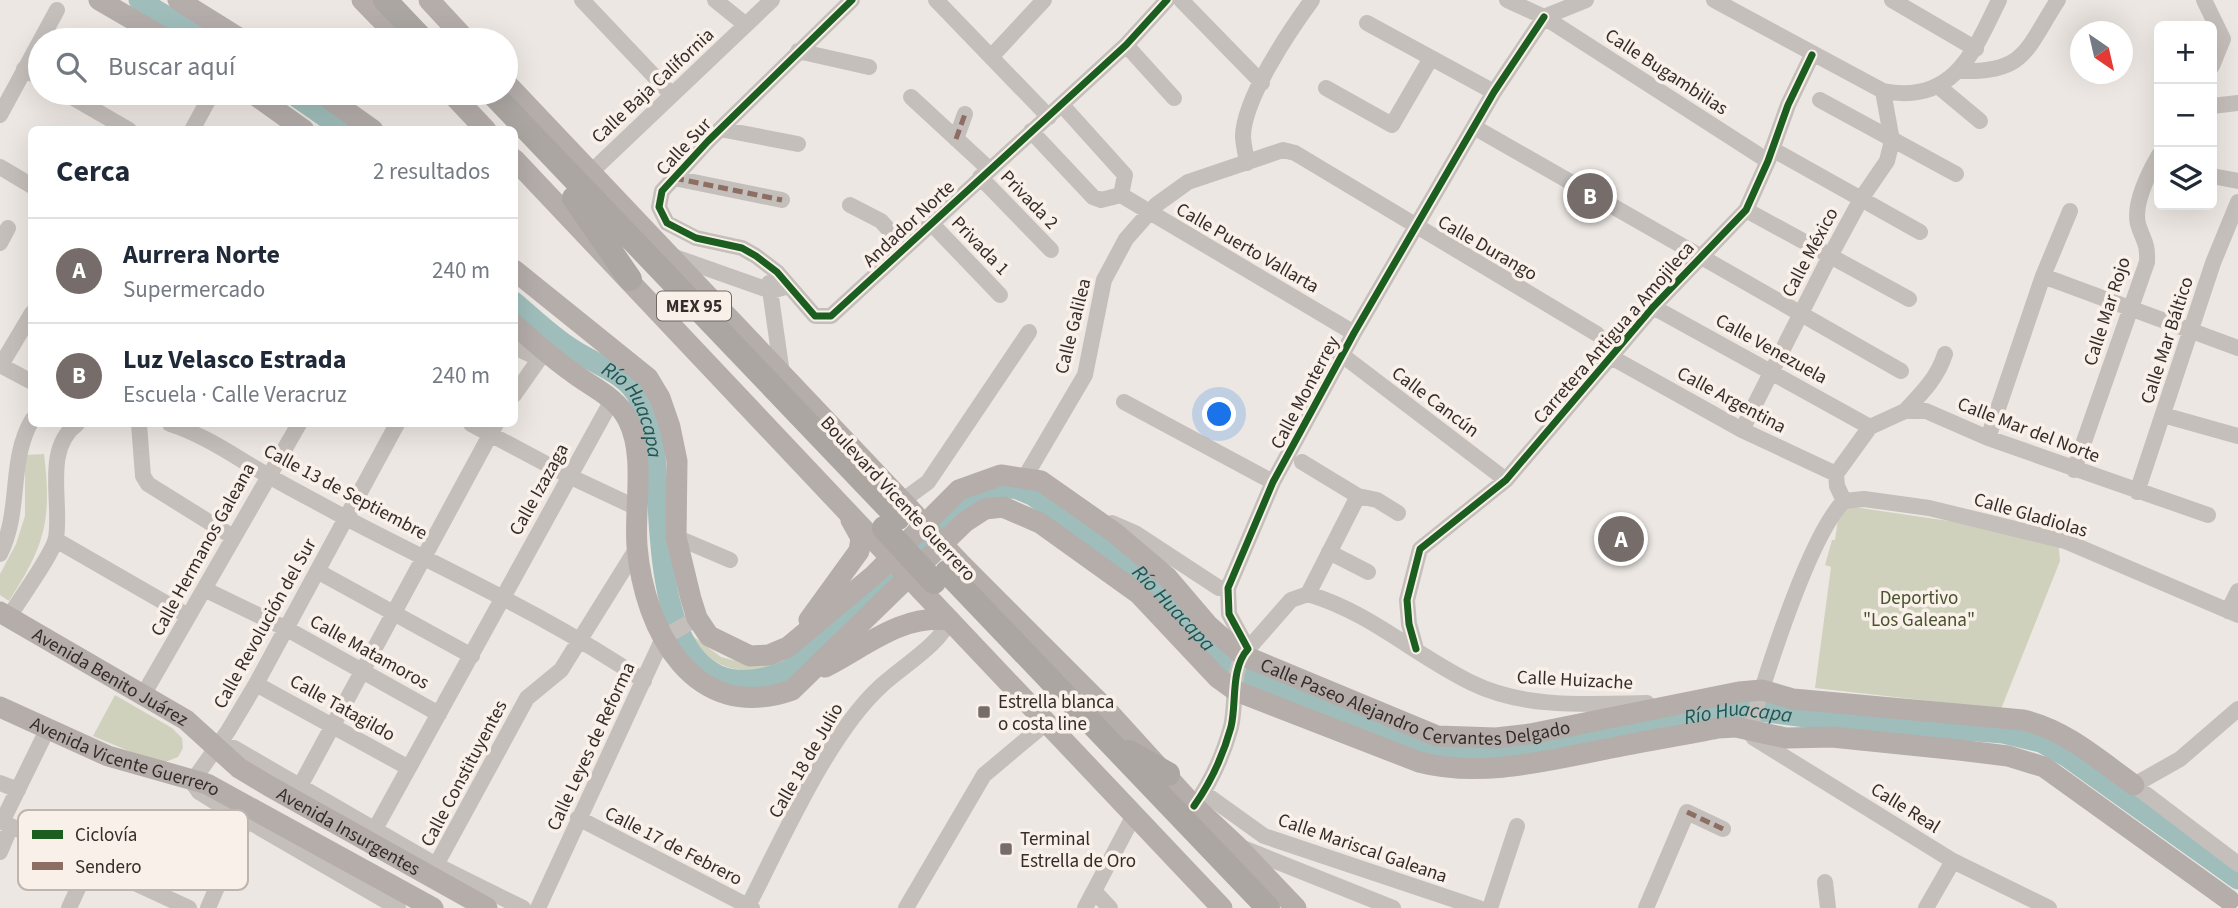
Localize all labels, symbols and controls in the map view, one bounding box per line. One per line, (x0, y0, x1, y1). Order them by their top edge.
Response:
north arrow (2070, 21, 2133, 84)
map controls (2154, 21, 2217, 210)
button: + (2154, 21, 2217, 84)
street label: Calle Baja California (586, 22, 720, 150)
street label: Calle Bugambilias (1599, 22, 1733, 122)
search box (28, 28, 518, 105)
icon: search (52, 48, 90, 86)
text: Buscar aquí (108, 48, 235, 85)
button: − (2154, 84, 2217, 147)
street label: Calle Sur (650, 112, 718, 182)
button: layers (2154, 147, 2217, 210)
text: Cerca (56, 150, 130, 193)
text: 2 resultados (373, 155, 490, 188)
street label: Privada 2 (994, 164, 1064, 236)
pin: B (1567, 170, 1613, 222)
street label: Andador Norte (857, 174, 961, 274)
street label: Calle Puerto Vallarta (1171, 196, 1324, 300)
street label: Calle México (1775, 203, 1845, 302)
street label: Calle Durango (1432, 209, 1542, 288)
street label: Privada 1 (945, 210, 1015, 282)
text: Aurrera Norte (123, 236, 280, 273)
street label: Carretera Antigua a Amojileca (1527, 236, 1701, 430)
text: A (72, 254, 86, 287)
text: 240 m (432, 254, 490, 287)
street label: Calle Mar Rojo (2077, 254, 2138, 369)
text: Supermercado (123, 273, 265, 306)
street label: Calle Mar Báltico (2134, 273, 2201, 408)
street label: Calle Galilea (1049, 276, 1098, 377)
road number: MEX 95 (657, 292, 731, 320)
street label: Calle Venezuela (1710, 307, 1832, 391)
street label: Calle Monterrey (1264, 331, 1347, 454)
text: Luz Velasco Estrada (123, 341, 346, 378)
water label: Río Huacapa (596, 354, 670, 460)
text: B (72, 359, 86, 392)
text: 240 m (432, 359, 490, 392)
street label: Calle Cancún (1386, 360, 1485, 444)
street label: Calle Argentina (1672, 360, 1791, 440)
text: Escuela · Calle Veracruz (123, 378, 347, 411)
street label: Calle Mar del Norte (1953, 391, 2104, 470)
your location (1202, 397, 1236, 431)
street label: Boulevard Vicente Guerrero (814, 410, 982, 588)
street label: Calle 13 de Septiembre (259, 438, 432, 547)
street label: Calle Izazaga (503, 439, 576, 541)
street label: Calle Hermanos Galeana (144, 458, 262, 641)
street label: Calle Gladiolas (1970, 486, 2091, 545)
pin: A (1598, 513, 1644, 565)
street label: Calle Revolución del Sur (207, 533, 324, 714)
water label: Río Huacapa (1125, 558, 1223, 658)
park label: Deportivo "Los Galeana" (1863, 585, 1975, 634)
street label: Calle Matamoros (305, 608, 434, 696)
street label: Avenida Benito Juárez (27, 622, 193, 734)
street label: Calle Paseo Alejandro Cervantes Delgado (1256, 652, 1573, 753)
street label: Calle Leyes de Reforma (540, 658, 642, 835)
street label: Calle Huizache (1516, 664, 1634, 697)
street label: Calle Tatagildo (285, 668, 400, 748)
place label: Estrella blanca o costa line (998, 689, 1114, 738)
water label: Río Huacapa (1681, 693, 1794, 732)
street label: Calle Constituyentes (414, 696, 514, 852)
street label: Calle 18 de Julio (762, 698, 850, 823)
marker: Estrella blanca o costa line (976, 704, 992, 720)
street label: Avenida Vicente Guerrero (26, 711, 225, 804)
street label: Calle Real (1865, 776, 1945, 840)
street label: Avenida Insurgentes (271, 781, 425, 883)
street label: Calle 17 de Febrero (600, 800, 747, 893)
street label: Calle Mariscal Galeana (1274, 807, 1451, 890)
legend (18, 810, 248, 890)
text: Ciclovía (75, 822, 137, 849)
place label: Terminal Estrella de Oro (1020, 826, 1136, 875)
marker: Terminal Estrella de Oro (998, 841, 1014, 857)
text: Sendero (75, 854, 142, 881)

